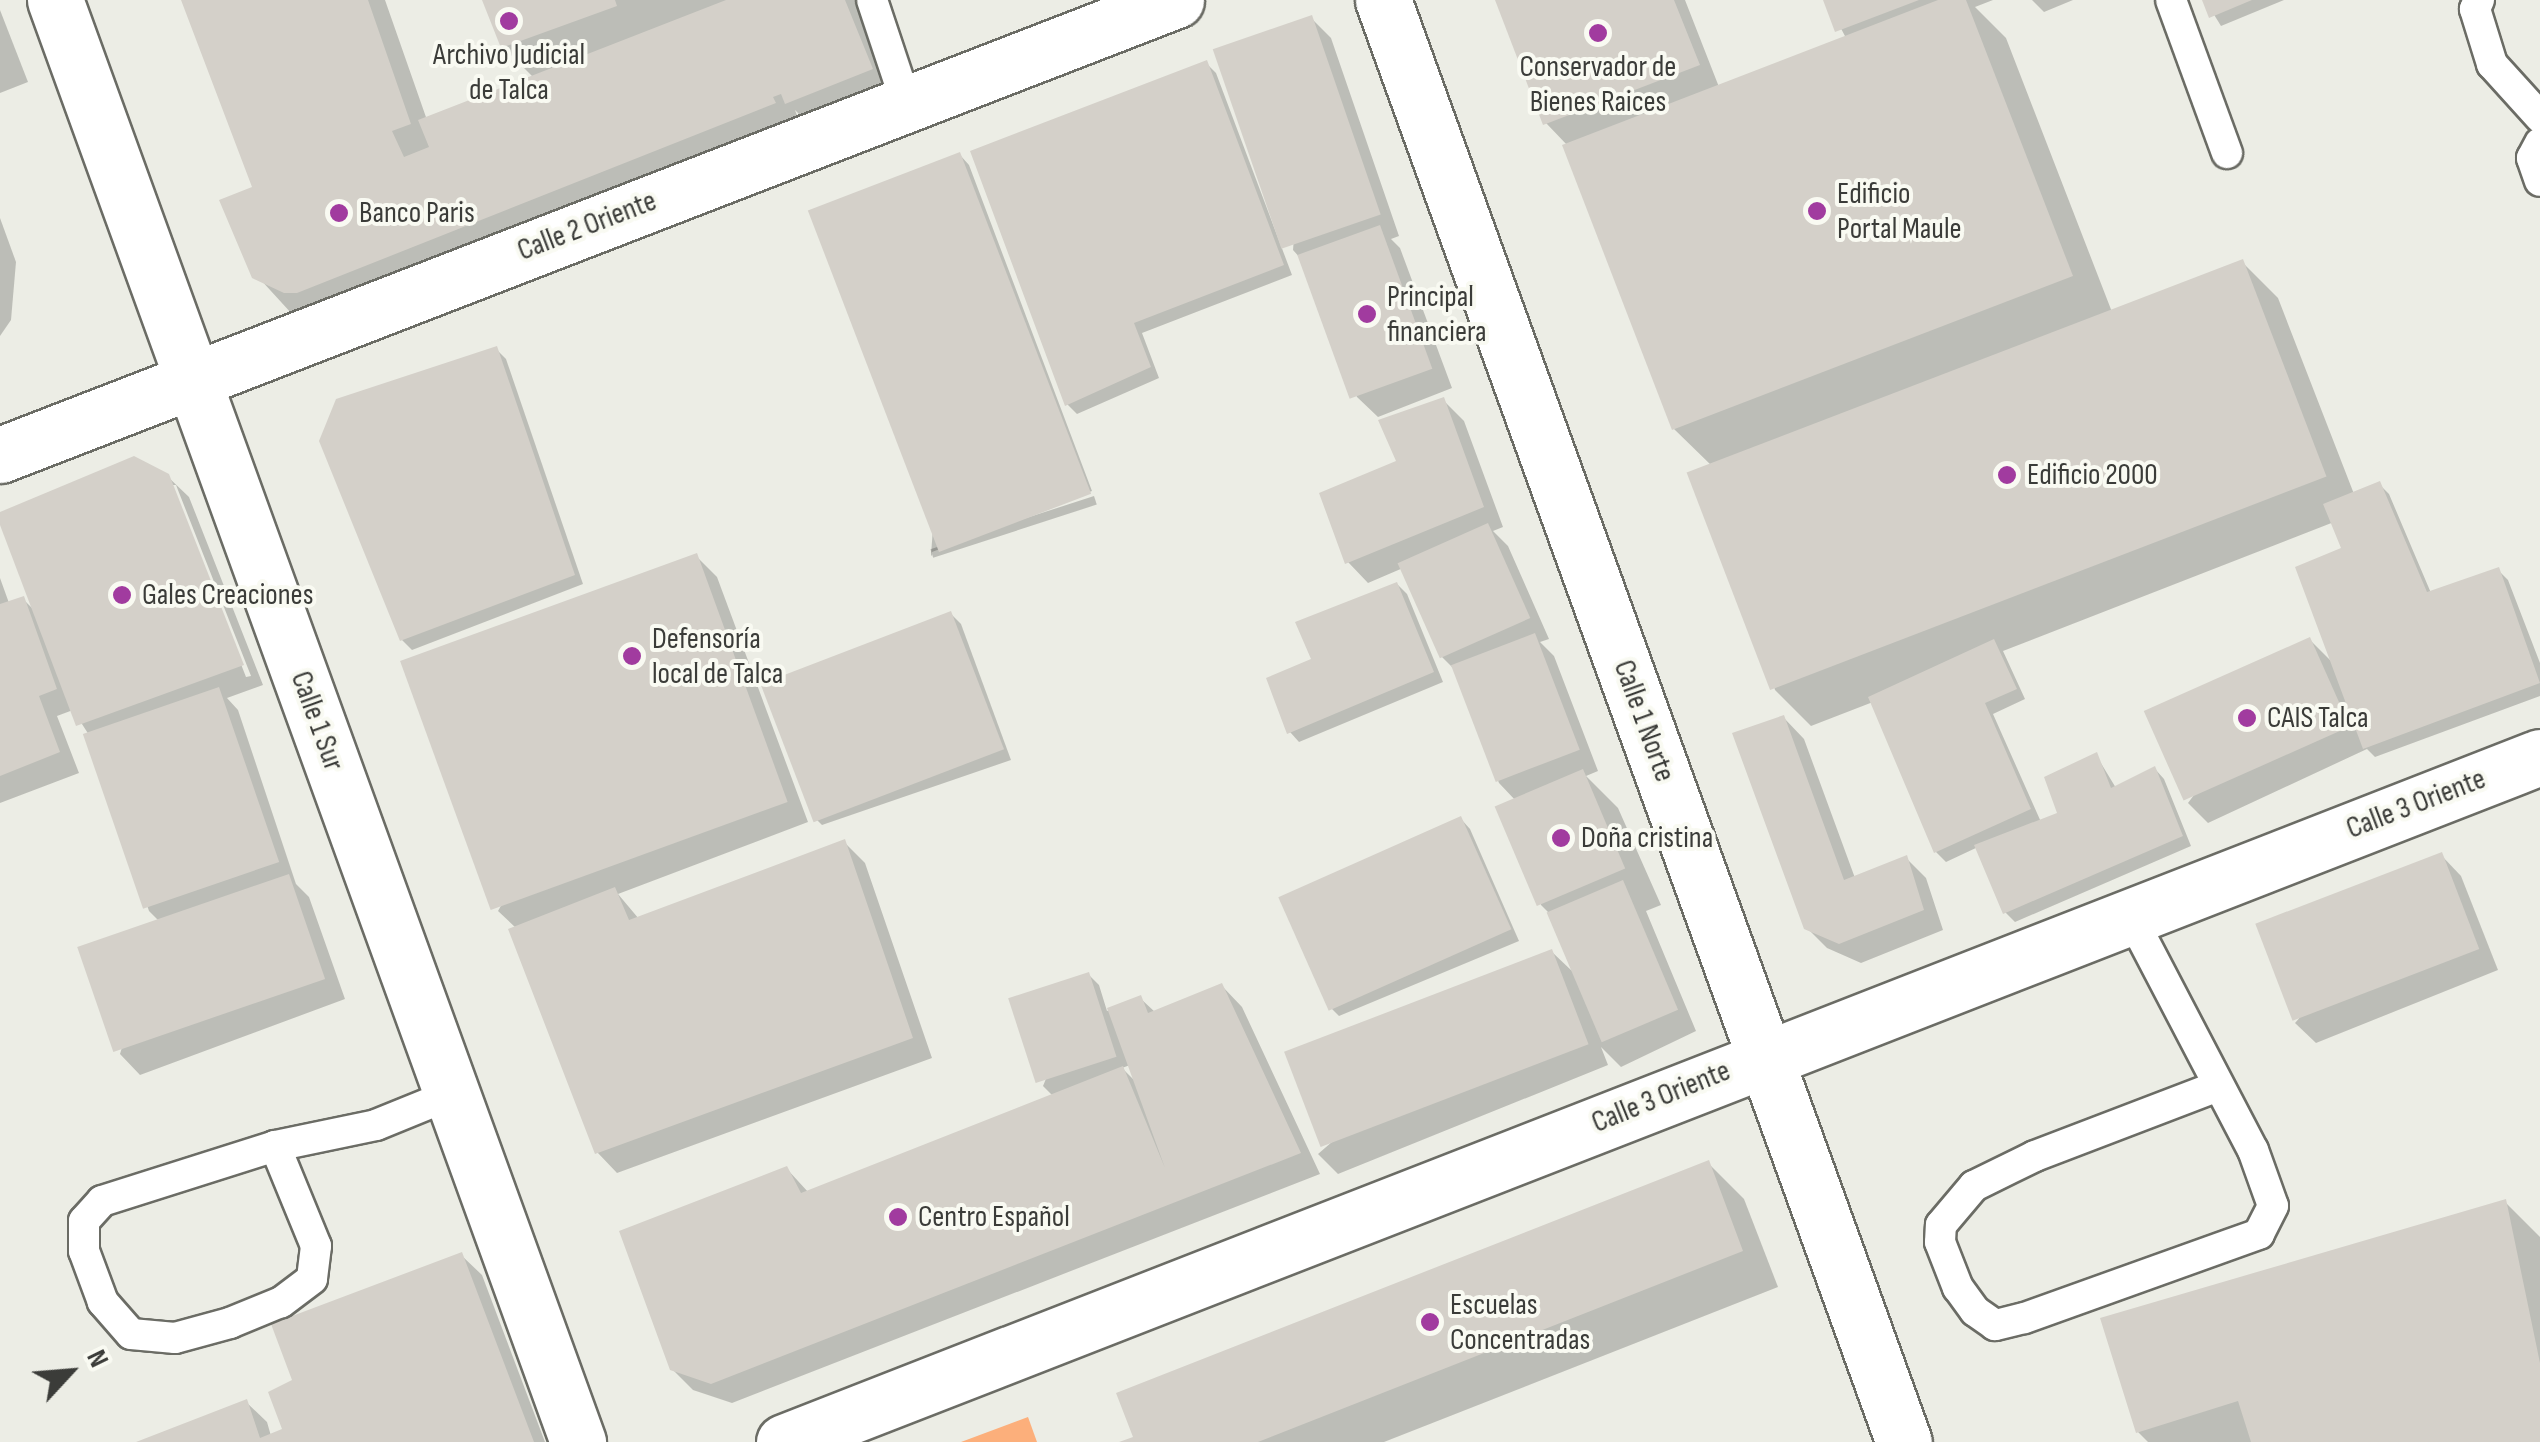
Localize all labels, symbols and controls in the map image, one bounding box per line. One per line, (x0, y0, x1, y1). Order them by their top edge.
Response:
marker: Archivo Judicial de Talca (498, 10, 520, 32)
marker: Conservador de Bienes Raices (1587, 22, 1609, 44)
place label: Archivo Judicial de Talca (433, 37, 585, 108)
place label: Conservador de Bienes Raices (1520, 49, 1676, 120)
place label: Edificio Portal Maule (1837, 176, 1962, 246)
street label: Calle 2 Oriente (513, 183, 661, 269)
place label: Banco Paris (359, 195, 475, 231)
marker: Edificio Portal Maule (1806, 200, 1828, 222)
marker: Banco Paris (328, 202, 350, 224)
place label: Principal financiera (1387, 279, 1487, 350)
marker: Principal financiera (1356, 303, 1378, 325)
place label: Edificio 2000 (2027, 457, 2158, 493)
marker: Edificio 2000 (1996, 464, 2018, 486)
place label: Gales Creaciones (142, 577, 313, 613)
marker: Gales Creaciones (111, 584, 133, 606)
place label: Defensoría local de Talca (652, 621, 783, 692)
marker: Defensoría local de Talca (621, 645, 643, 667)
street label: Calle 1 Norte (1605, 655, 1683, 787)
street label: Calle 1 Sur (282, 667, 352, 775)
place label: CAIS Talca (2267, 700, 2369, 736)
marker: CAIS Talca (2236, 707, 2258, 729)
street label: Calle 3 Oriente (2341, 761, 2491, 847)
place label: Doña cristina (1581, 820, 1713, 856)
marker: Doña cristina (1550, 827, 1572, 849)
street label: Calle 3 Oriente (1587, 1053, 1735, 1141)
place label: Centro Español (918, 1199, 1070, 1235)
marker: Centro Español (887, 1206, 909, 1228)
place label: Escuelas Concentradas (1450, 1287, 1590, 1358)
marker: Escuelas Concentradas (1419, 1311, 1441, 1333)
north arrow (20, 1322, 120, 1422)
text: N (79, 1345, 116, 1373)

